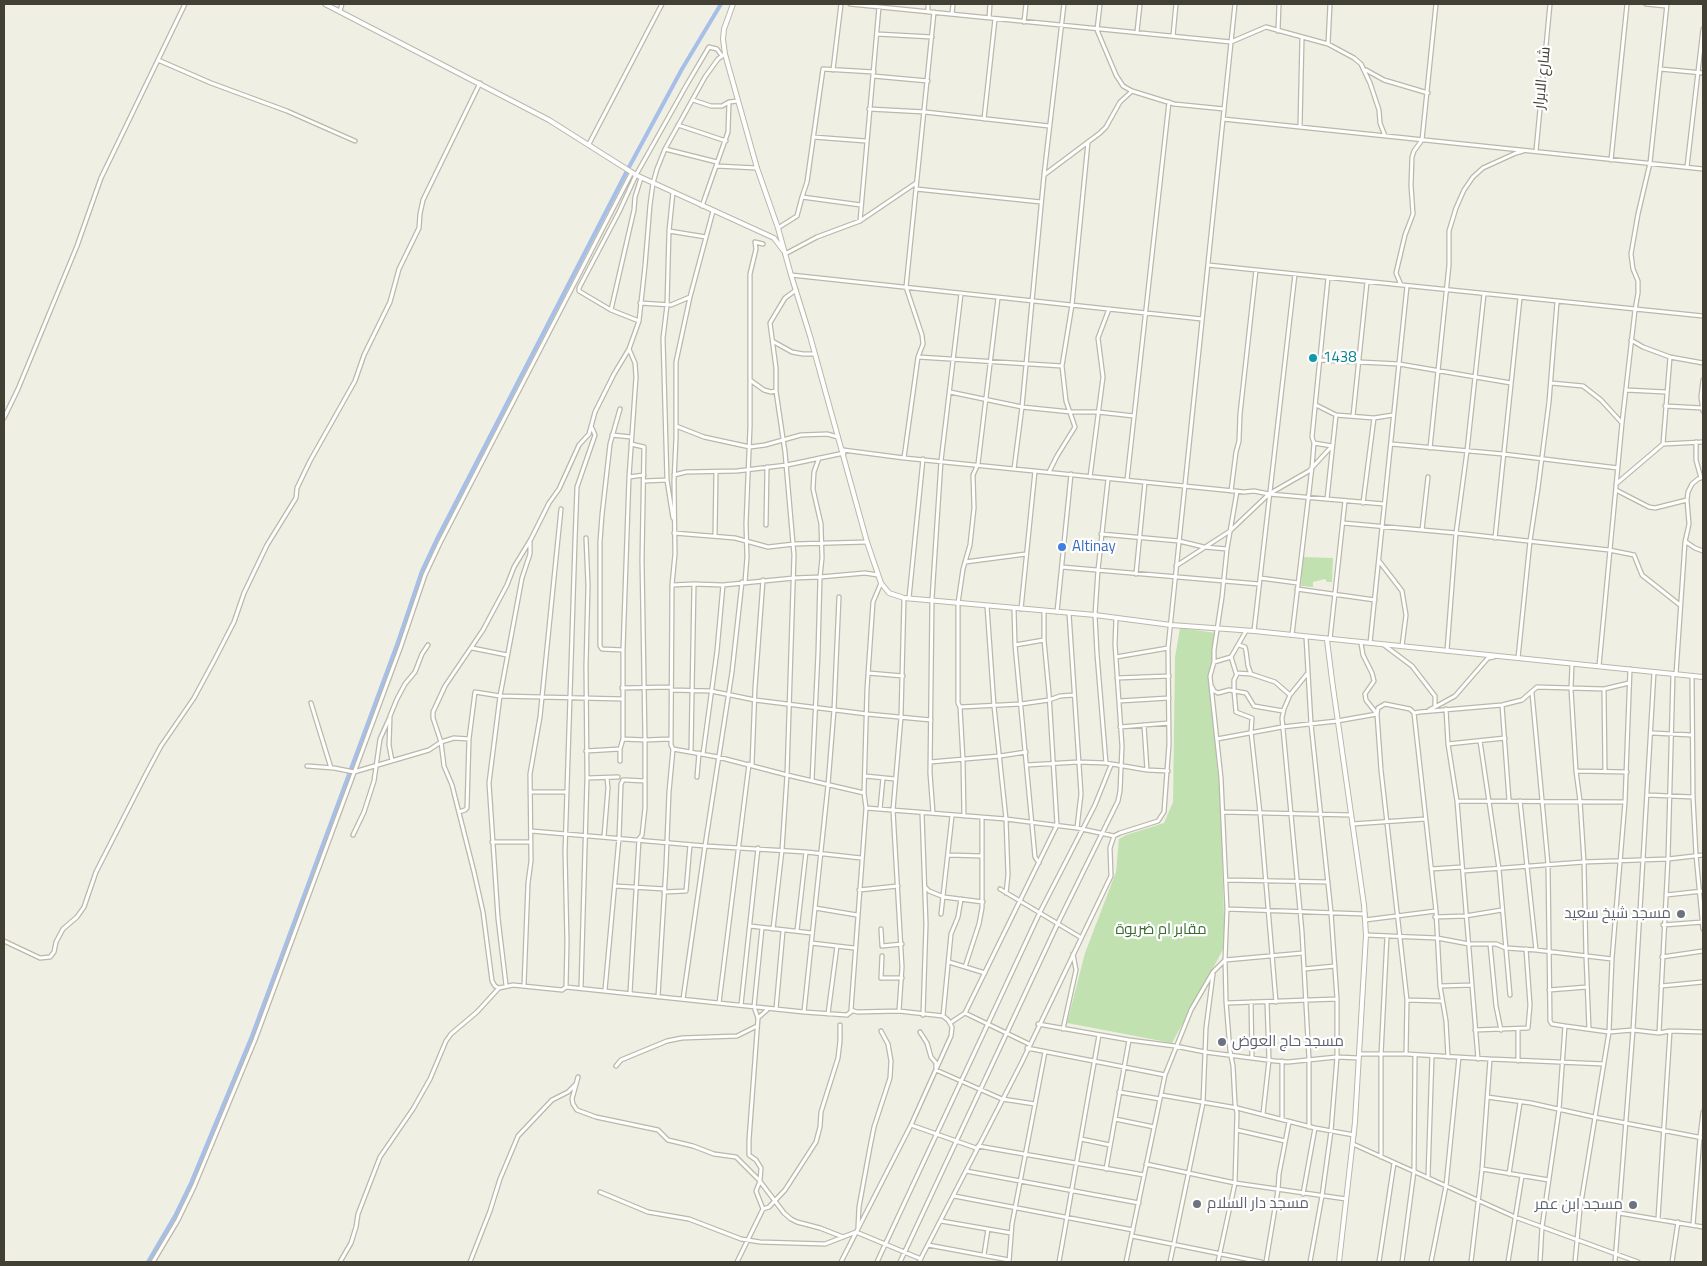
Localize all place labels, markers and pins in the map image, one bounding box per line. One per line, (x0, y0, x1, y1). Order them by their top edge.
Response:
place label: 1438 (1323, 349, 1357, 367)
marker: 1438 (1307, 352, 1319, 364)
place label: Altinay (1072, 538, 1116, 556)
marker: Altinay (1056, 541, 1068, 553)
place label: مسجد شيخ سعيد (1564, 905, 1671, 923)
marker: مسجد شيخ سعيد (1675, 908, 1687, 920)
place label: مسجد حاج العوض (1232, 1033, 1344, 1051)
marker: مسجد حاج العوض (1216, 1036, 1228, 1048)
place label: مسجد دار السلام (1207, 1195, 1309, 1213)
place label: مسجد ابن عمر (1535, 1196, 1623, 1214)
marker: مسجد دار السلام (1191, 1198, 1203, 1210)
marker: مسجد ابن عمر (1627, 1199, 1639, 1211)

